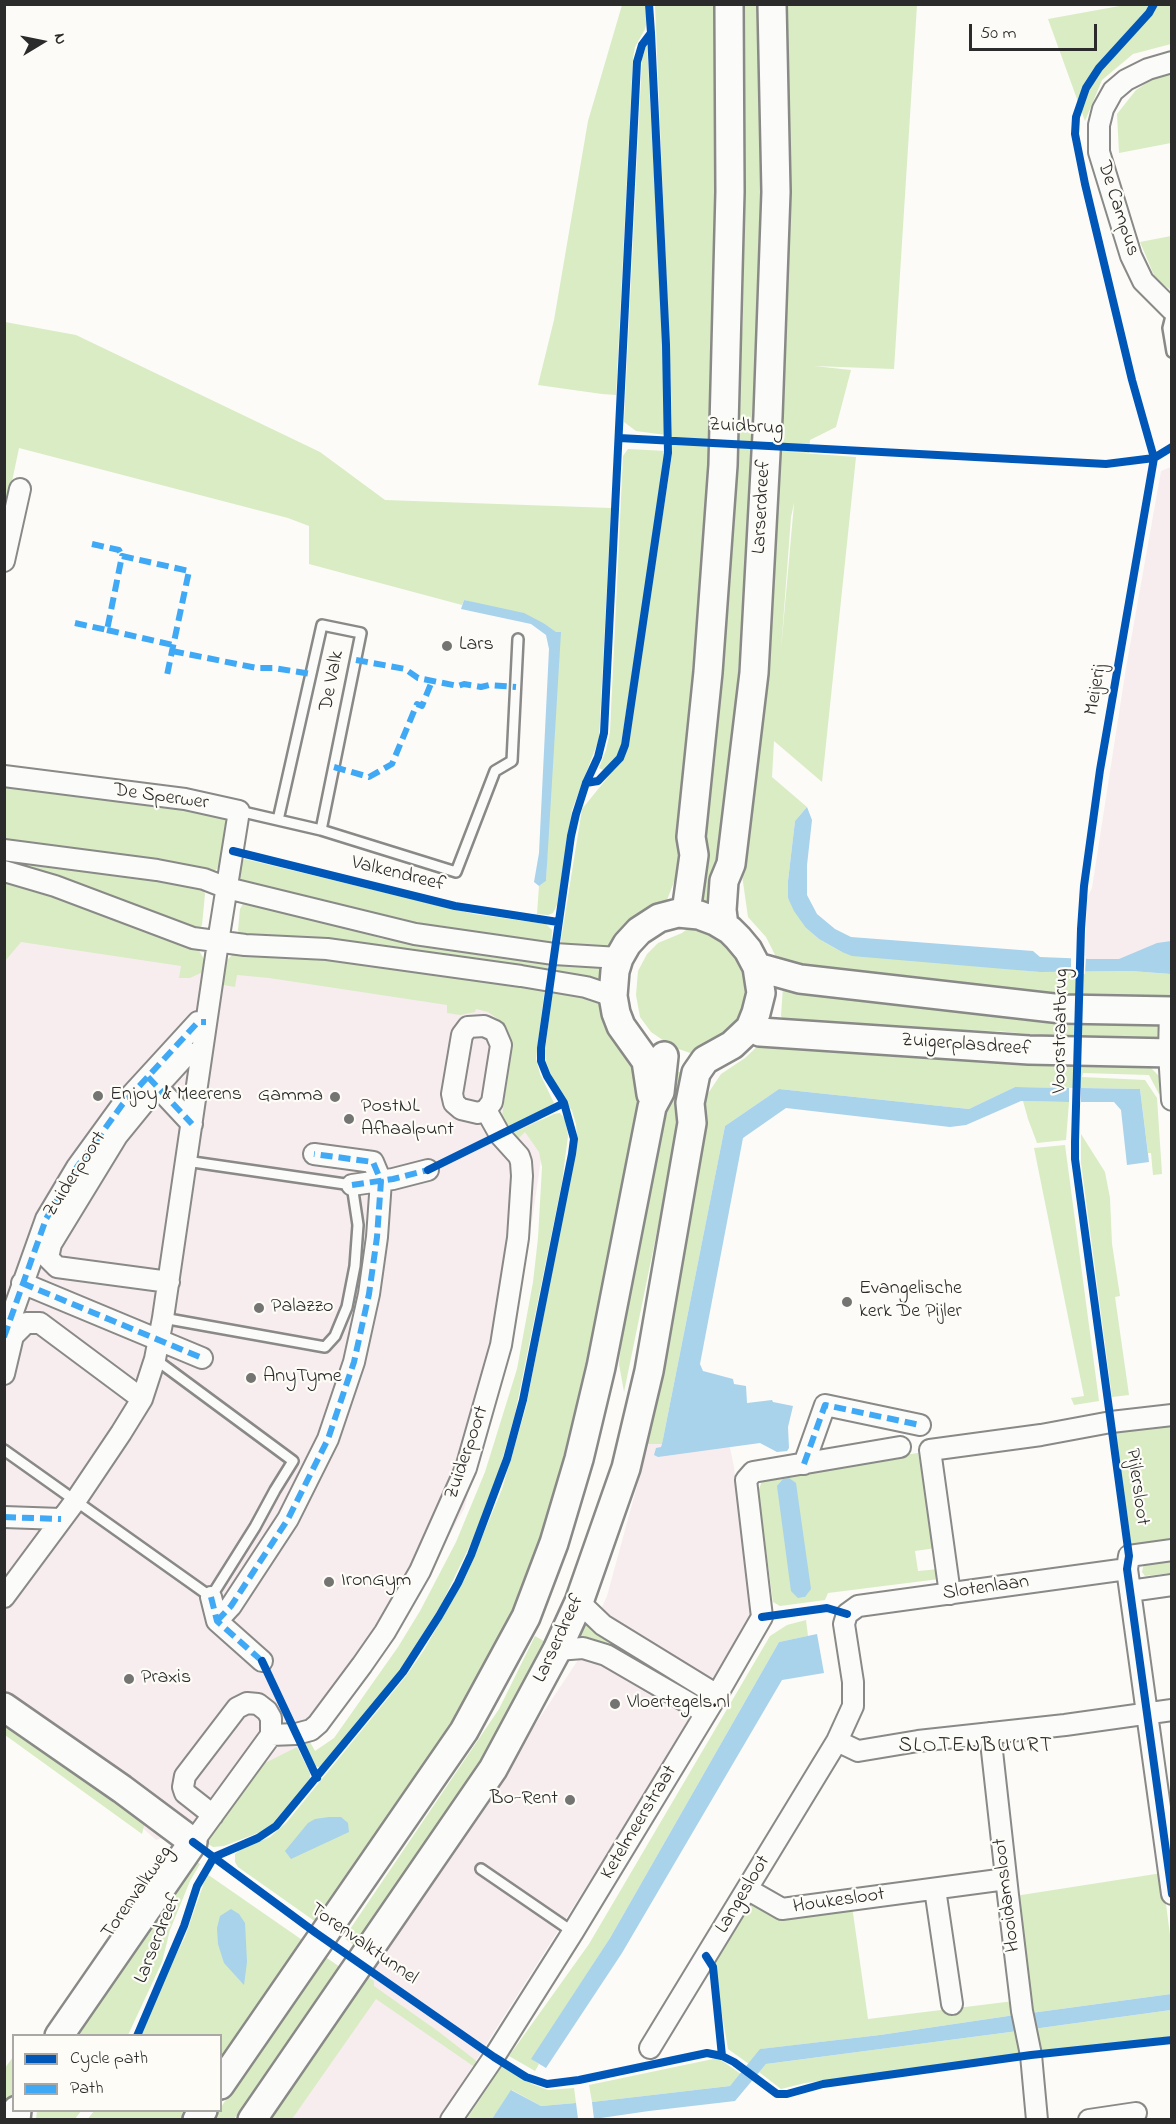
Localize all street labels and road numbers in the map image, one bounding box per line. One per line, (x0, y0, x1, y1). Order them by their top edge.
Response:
street label: De Campus (1090, 159, 1144, 259)
street label: Zuidbrug (708, 414, 784, 442)
street label: Larserdreef (749, 459, 777, 555)
street label: De Valk (315, 649, 351, 713)
street label: Meijerij (1081, 663, 1113, 717)
street label: De Sperwer (112, 779, 210, 817)
street label: Valkendreef (349, 852, 447, 898)
street label: Voorstraatbrug (1049, 968, 1075, 1094)
street label: Zuigerplasdreef (900, 1030, 1032, 1062)
street label: Zuiderpoort (39, 1128, 113, 1222)
street label: Zuiderpoort (441, 1403, 495, 1503)
street label: Pijlersloot (1119, 1447, 1153, 1527)
street label: Slotenlaan (941, 1571, 1031, 1607)
street label: Larserdreef (529, 1591, 591, 1687)
street label: Ketelmeerstraat (597, 1762, 683, 1884)
street label: Hooidamsloot (989, 1837, 1027, 1953)
street label: Torenvalkweg (97, 1842, 179, 1944)
street label: Langesloot (711, 1851, 777, 1939)
street label: Houkesloot (792, 1884, 886, 1920)
street label: Larserdreef (130, 1891, 188, 1987)
street label: Torenvalktunnel (304, 1899, 422, 1991)

